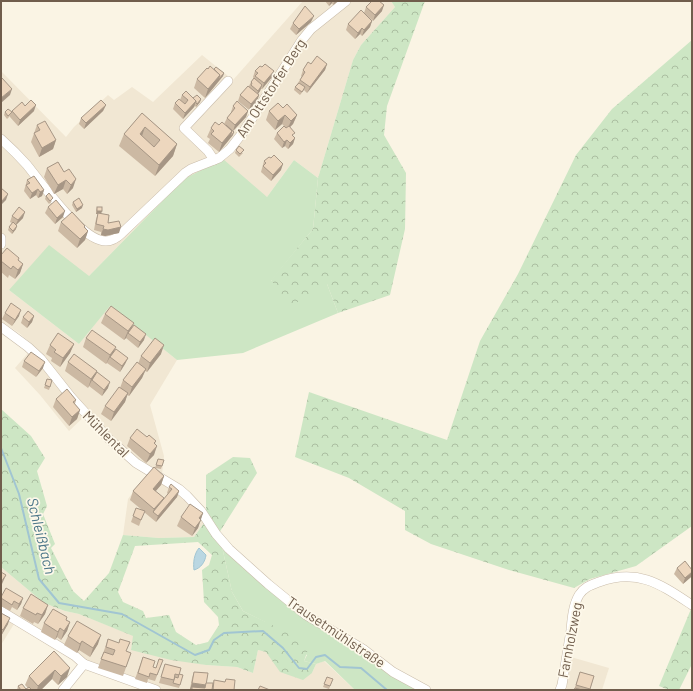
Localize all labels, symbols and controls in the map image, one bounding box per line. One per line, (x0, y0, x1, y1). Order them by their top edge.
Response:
street label: Am Ottstorfer Berg (232, 35, 309, 140)
street label: Mühlental (80, 407, 133, 460)
water label: Schleißbach (24, 496, 60, 576)
street label: Trausetmühlstraße (284, 592, 389, 671)
street label: Farnholzweg (554, 601, 585, 679)

